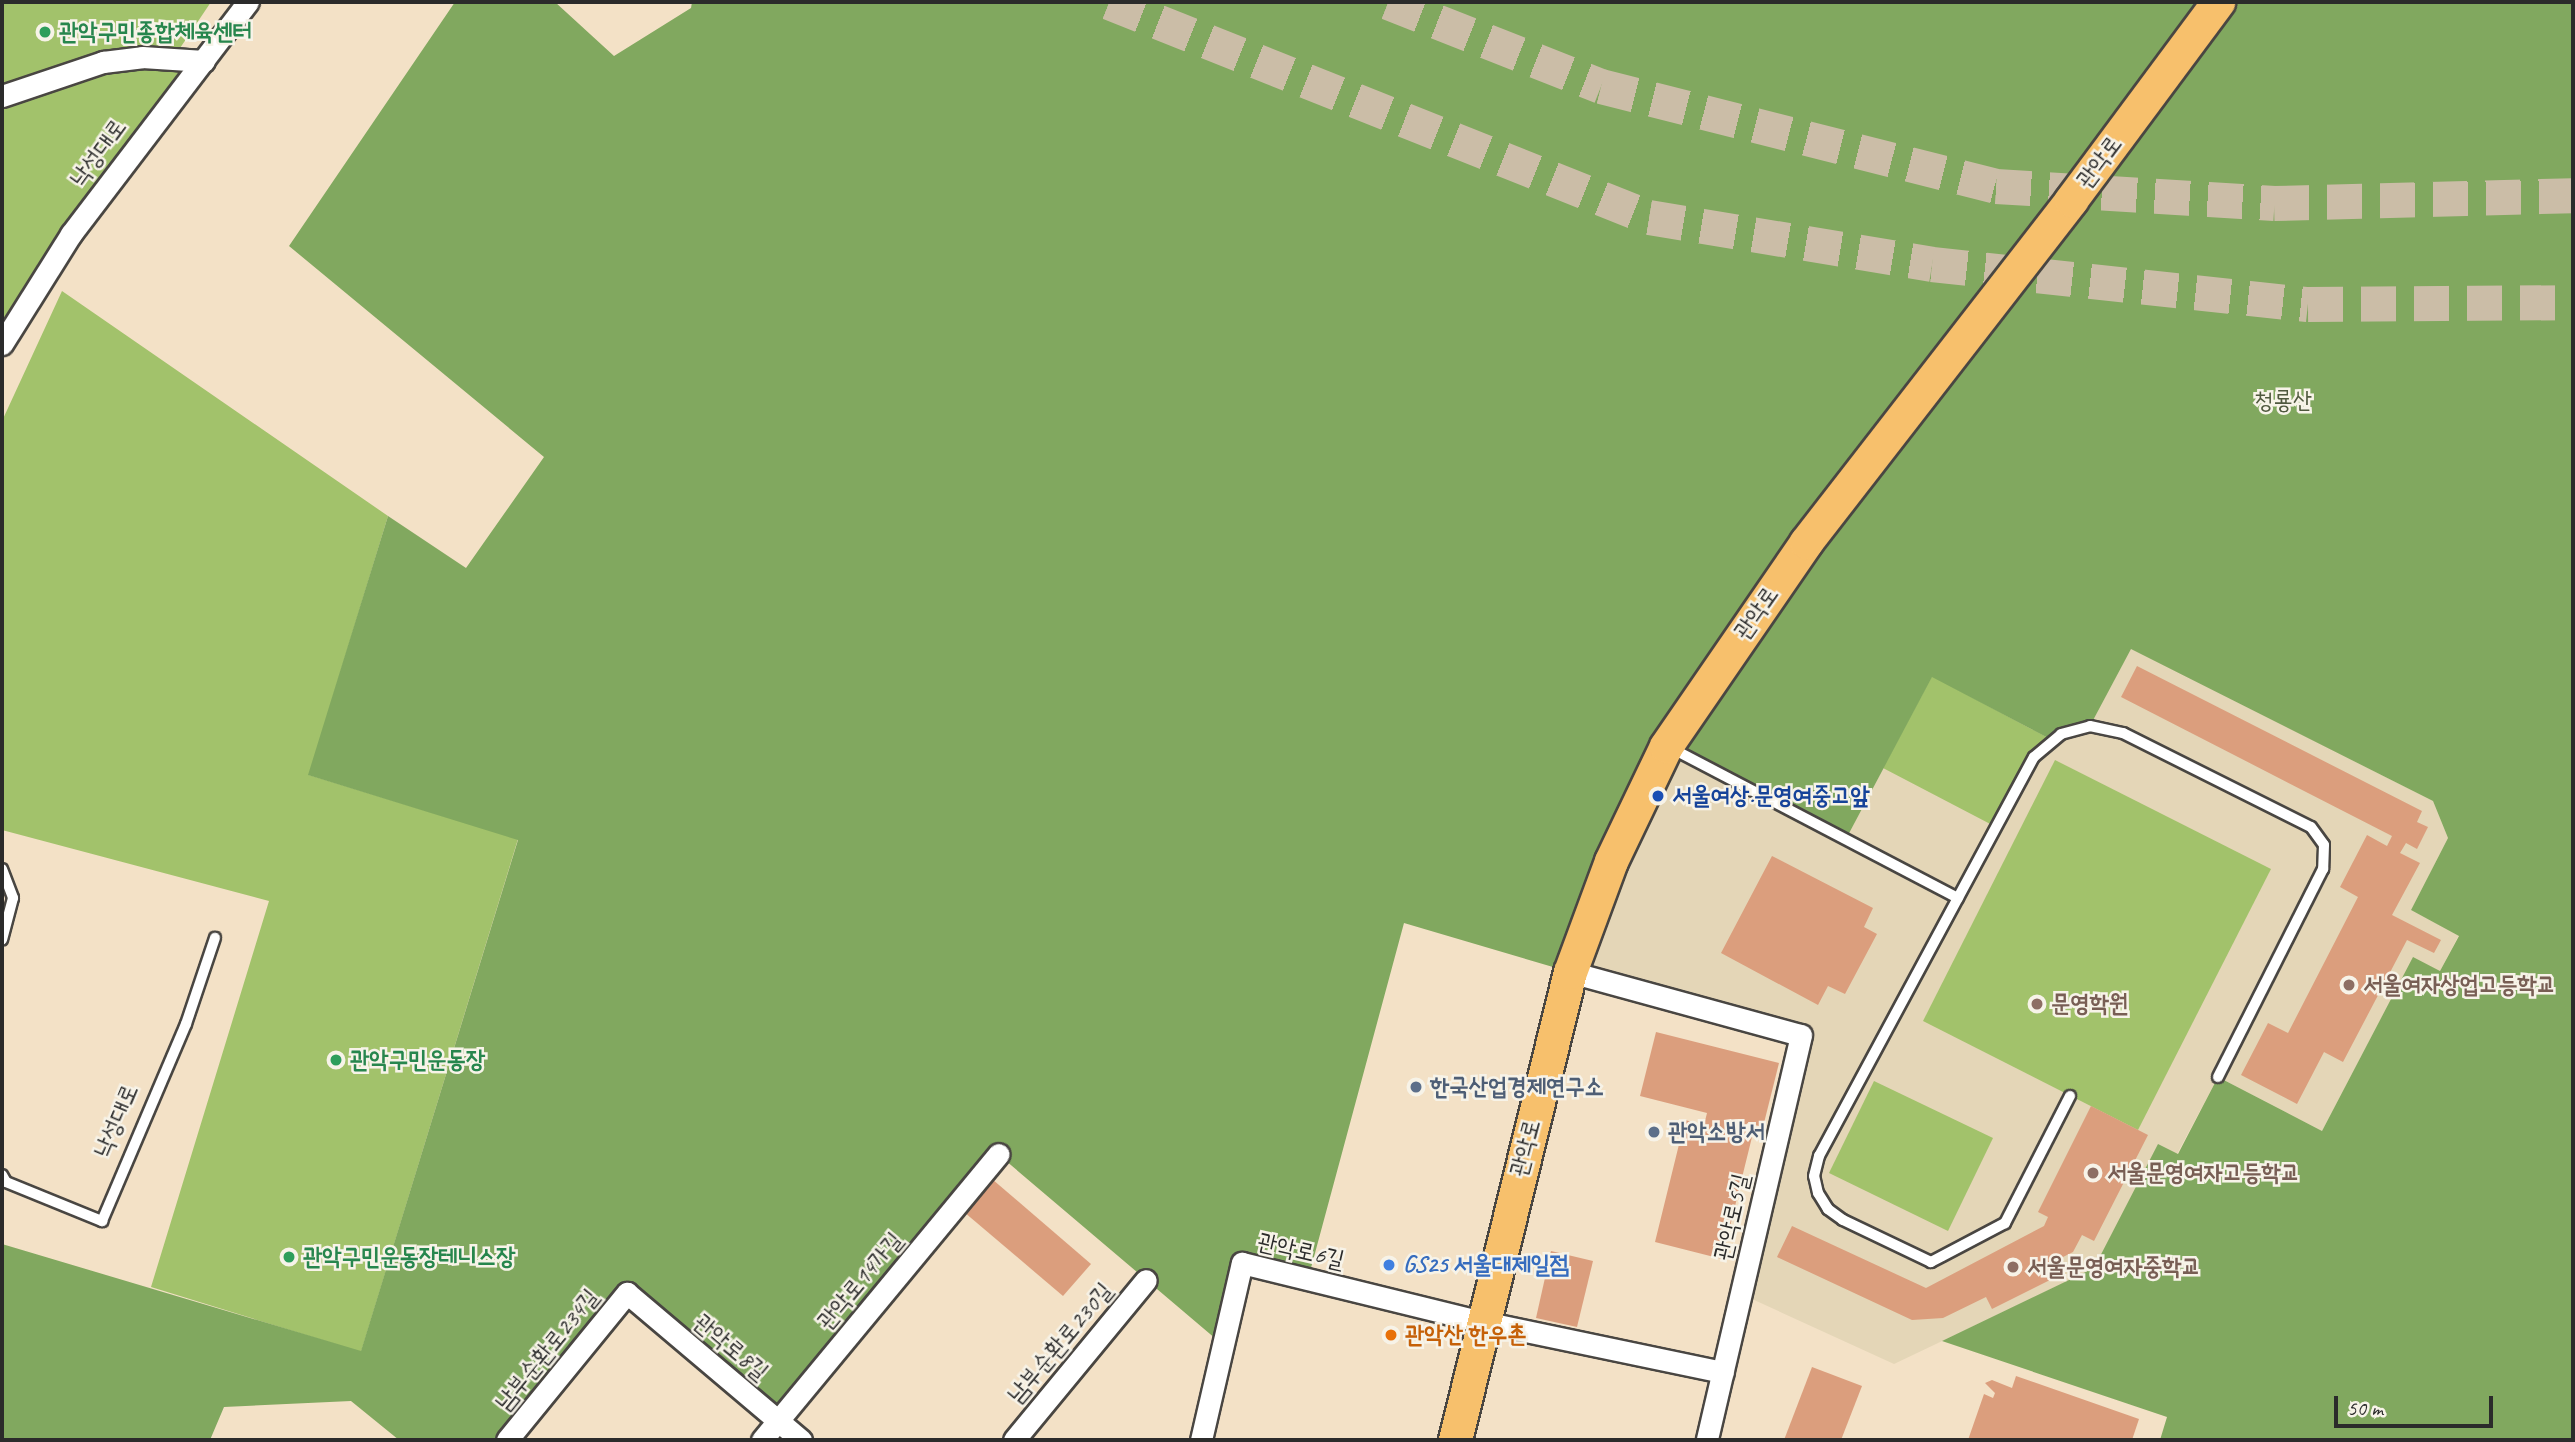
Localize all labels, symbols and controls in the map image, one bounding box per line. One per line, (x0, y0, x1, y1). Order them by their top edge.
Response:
place label: 관악구민종합체육센터 (59, 18, 252, 46)
marker: 관악구민종합체육센터 (37, 24, 53, 40)
street label: 낙성대로 (64, 113, 132, 193)
street label: 관악로 (2070, 130, 2128, 194)
park label: 청룡산 (2254, 387, 2312, 415)
street label: 관악로 (1728, 581, 1784, 645)
place label: 서울여상.문영여중고앞 (1672, 782, 1870, 810)
marker: 서울여상.문영여중고앞 (1650, 788, 1666, 804)
place label: 서울여자상업고등학교 (2363, 971, 2556, 999)
marker: 서울여자상업고등학교 (2341, 977, 2357, 993)
place label: 문영학원 (2051, 990, 2128, 1018)
marker: 문영학원 (2029, 996, 2045, 1012)
place label: 관악구민운동장 (350, 1046, 485, 1074)
marker: 관악구민운동장 (328, 1052, 344, 1068)
place label: 한국산업경제연구소 (1430, 1073, 1604, 1101)
marker: 한국산업경제연구소 (1408, 1079, 1424, 1095)
street label: 낙성대로 (88, 1080, 144, 1162)
street label: 관악로 (1504, 1116, 1546, 1180)
place label: 관악소방서 (1668, 1118, 1765, 1146)
marker: 관악소방서 (1646, 1124, 1662, 1140)
place label: 서울문영여자고등학교 (2107, 1159, 2300, 1187)
marker: 서울문영여자고등학교 (2085, 1165, 2101, 1181)
street label: 관악로5길 (1708, 1171, 1756, 1263)
street label: 관악로14가길 (811, 1226, 909, 1336)
street label: 관악로6길 (1255, 1227, 1347, 1275)
place label: 관악구민운동장테니스장 (303, 1243, 515, 1271)
marker: 관악구민운동장테니스장 (281, 1249, 297, 1265)
place label: GS25 서울대제일점 (1403, 1251, 1569, 1279)
place label: 서울문영여자중학교 (2027, 1253, 2201, 1281)
marker: GS25 서울대제일점 (1381, 1257, 1397, 1273)
marker: 서울문영여자중학교 (2005, 1259, 2021, 1275)
street label: 남부순환로230길 (1001, 1277, 1119, 1409)
street label: 남부순환로234길 (489, 1283, 605, 1417)
street label: 관악로8길 (688, 1308, 774, 1386)
place label: 관악산 한우촌 (1405, 1321, 1527, 1349)
marker: 관악산 한우촌 (1383, 1327, 1399, 1343)
scale bar (2337, 1382, 2496, 1426)
text: 50 m (2347, 1395, 2383, 1421)

